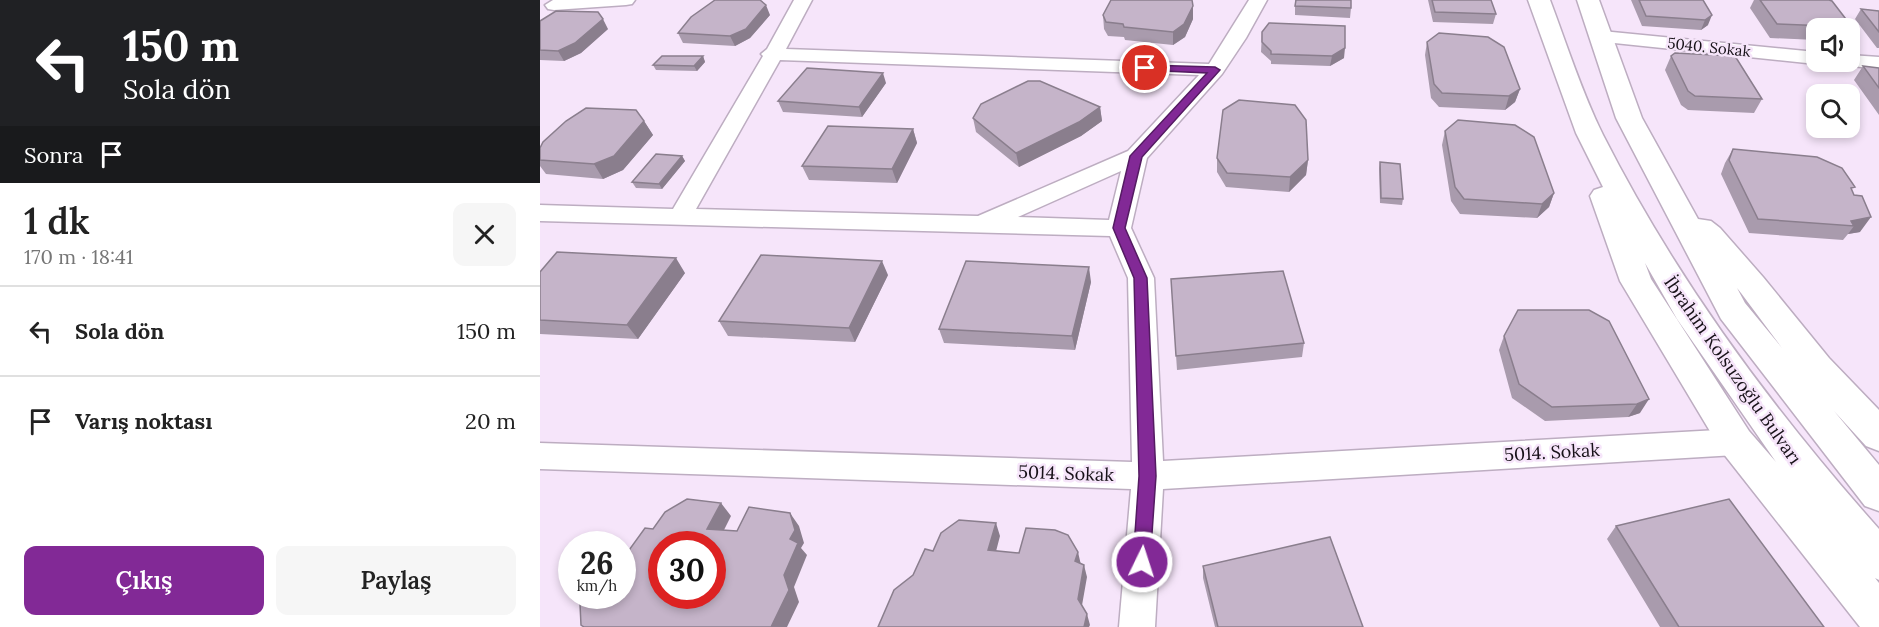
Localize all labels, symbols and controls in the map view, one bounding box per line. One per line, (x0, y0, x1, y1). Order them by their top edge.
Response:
map controls (1806, 18, 1860, 138)
button: sound (1806, 18, 1860, 72)
text: 150 m (123, 19, 239, 73)
icon: left (24, 24, 102, 102)
street label: 5040. Sokak (1667, 33, 1751, 61)
pin (1119, 42, 1170, 93)
icon: arrive (1128, 51, 1161, 84)
text: Sola dön (123, 72, 231, 106)
button: search (1806, 84, 1860, 138)
icon: arrive (95, 138, 128, 171)
text: Sonra (24, 141, 83, 169)
text: 1 dk (24, 198, 90, 244)
button: close (453, 203, 516, 266)
text: 170 m · 18:41 (24, 244, 133, 269)
street label: İbrahim Kolsuzoğlu Bulvarı (1659, 271, 1807, 469)
icon: left (24, 315, 57, 348)
text: Sola dön (75, 317, 164, 345)
text: 150 m (457, 317, 516, 345)
icon: arrive (24, 405, 57, 438)
text: Varış noktası (75, 407, 212, 435)
text: 20 m (465, 407, 516, 435)
street label: 5014. Sokak (1504, 438, 1601, 466)
street label: 5014. Sokak (1018, 460, 1115, 486)
position arrow (1110, 530, 1174, 594)
speed limit sign: 30 (648, 531, 726, 609)
text: 26 (580, 544, 614, 582)
button: Çıkış (24, 546, 264, 615)
button: Paylaş (276, 546, 516, 615)
text: km/h (577, 576, 617, 595)

